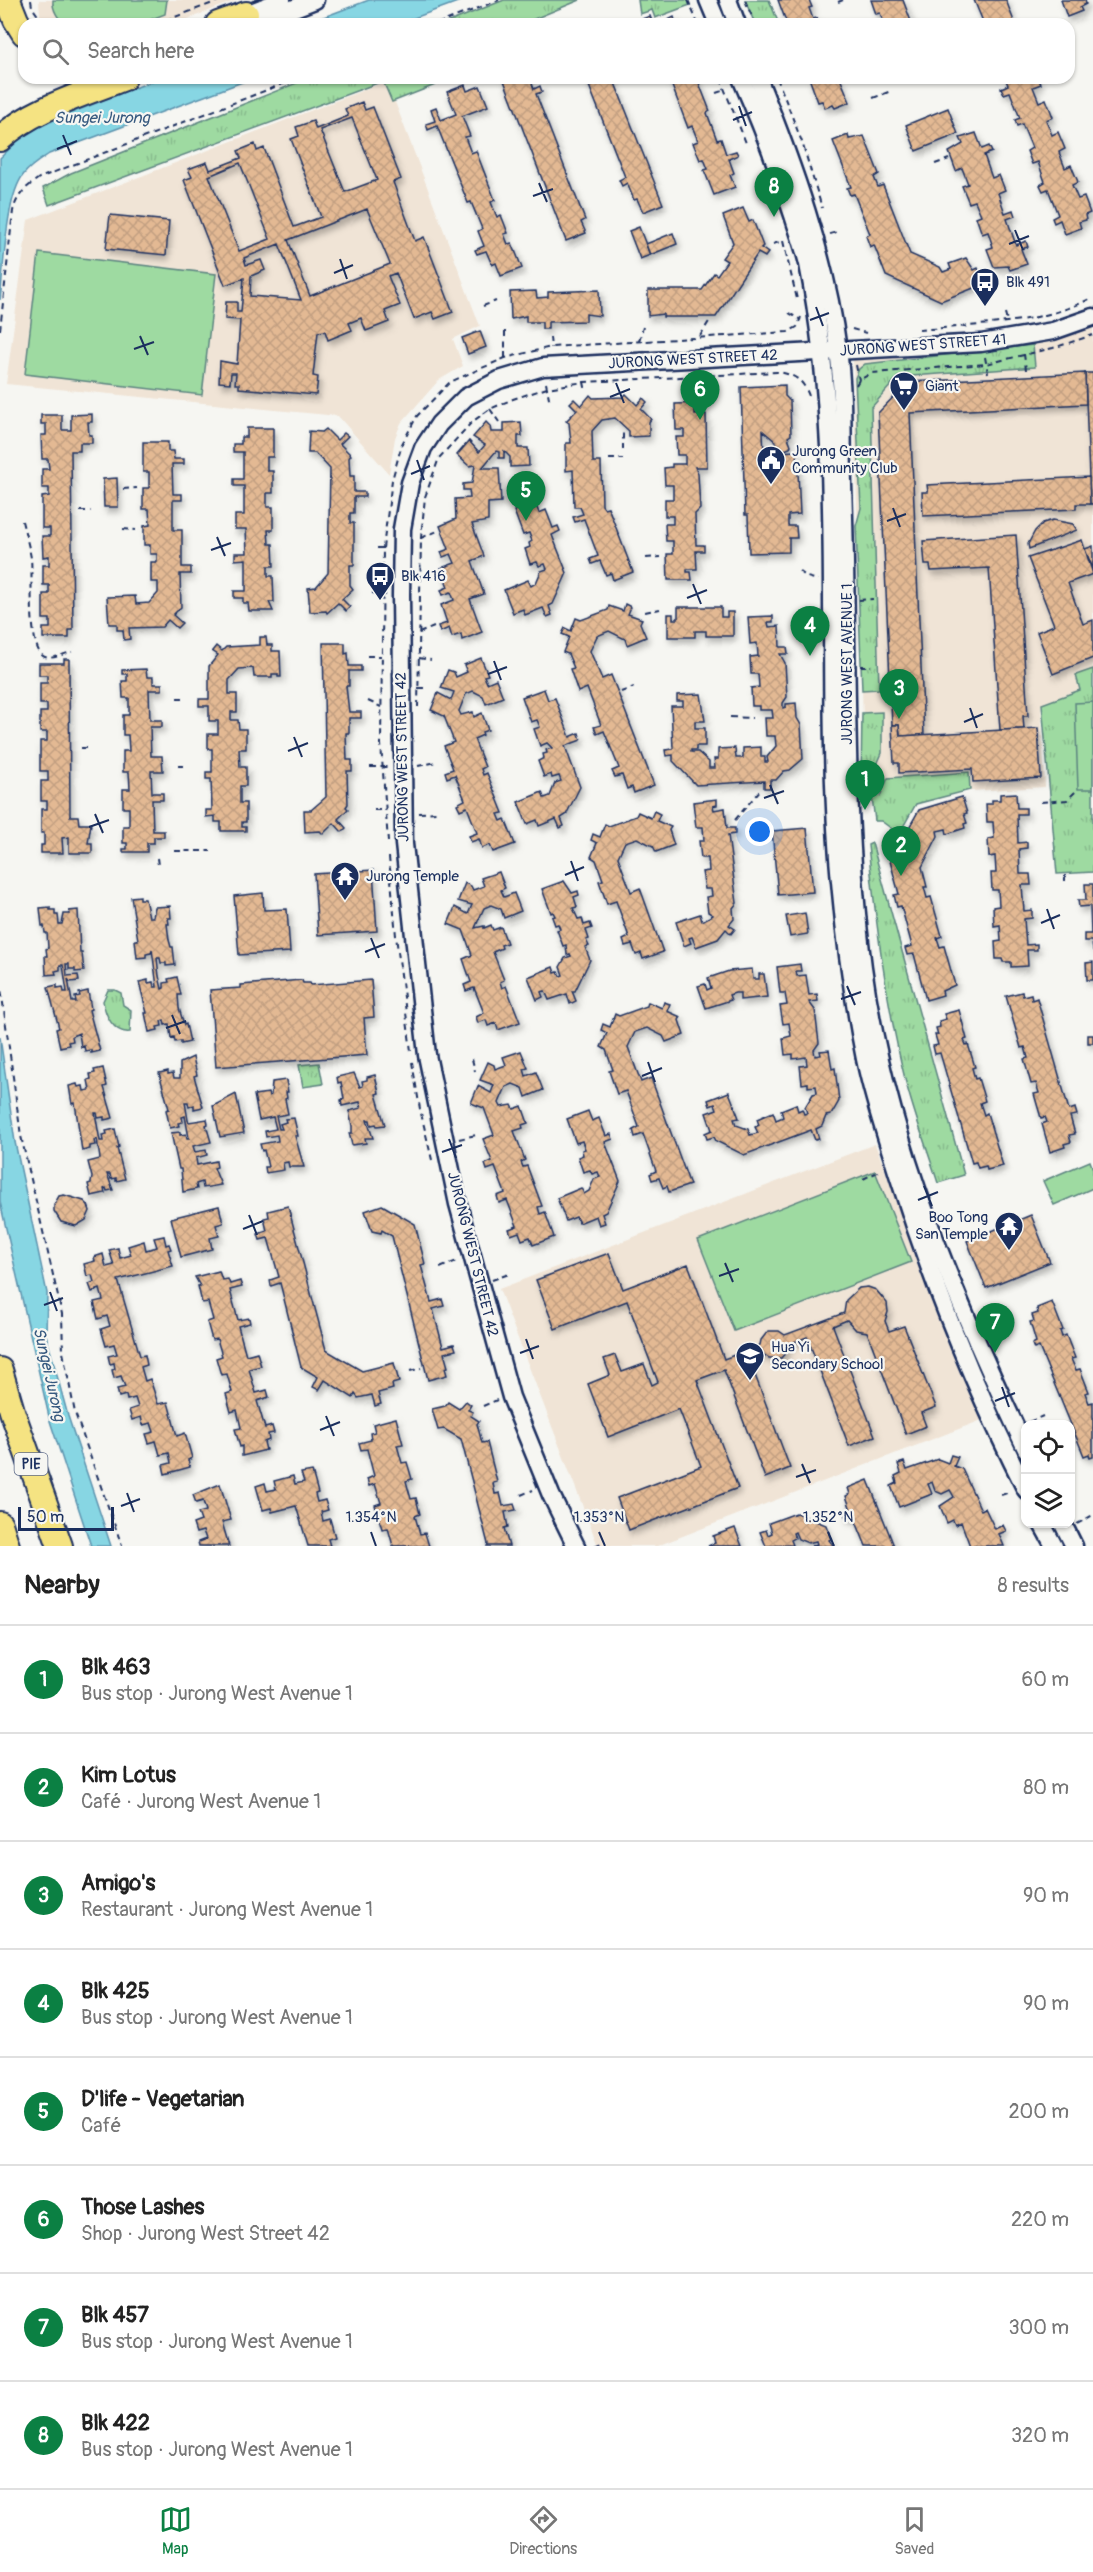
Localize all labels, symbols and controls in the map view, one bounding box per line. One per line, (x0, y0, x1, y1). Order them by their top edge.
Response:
search box (18, 18, 1075, 84)
icon: search (39, 35, 72, 68)
text: Search here (87, 37, 194, 65)
water label: Sungei Jurong (54, 108, 152, 128)
pin: 8 (754, 168, 794, 217)
bus stop icon: Blk 491 (969, 266, 1001, 308)
place label: Blk 491 (1006, 273, 1050, 292)
street label: JURONG WEST STREET 41 (839, 330, 1007, 361)
street label: JURONG WEST STREET 42 (608, 346, 778, 373)
pin: 6 (680, 370, 720, 420)
supermarket icon: Giant (888, 370, 920, 412)
place label: Giant (925, 377, 959, 396)
place label: Jurong Green Community Club (792, 442, 898, 478)
public building icon: Jurong Green Community Club (755, 444, 787, 486)
pin: 5 (506, 472, 546, 521)
bus stop icon: Blk 416 (364, 560, 396, 602)
place label: Blk 416 (401, 567, 446, 586)
street label: JURONG WEST AVENUE 1 (838, 583, 857, 745)
pin: 4 (790, 606, 830, 656)
pin: 3 (880, 670, 918, 719)
street label: JURONG WEST STREET 42 (392, 672, 413, 842)
pin: 1 (846, 760, 884, 810)
your location (745, 817, 774, 846)
pin: 2 (882, 826, 920, 876)
temple icon: Jurong Temple (329, 860, 361, 902)
place label: Jurong Temple (366, 867, 460, 886)
street label: JURONG WEST STREET 42 (443, 1170, 502, 1339)
place label: Boo Tong San Temple (915, 1208, 989, 1244)
temple icon: Boo Tong San Temple (993, 1210, 1025, 1252)
pin: 7 (976, 1304, 1014, 1353)
water label: Sungei Jurong (29, 1326, 70, 1425)
place label: Hua Yi Secondary School (771, 1338, 884, 1374)
school or university icon: Hua Yi Secondary School (734, 1340, 766, 1382)
map controls (1021, 1420, 1075, 1528)
button: locate (1021, 1420, 1075, 1474)
road number: PIE (15, 1453, 48, 1475)
button: layers (1021, 1474, 1075, 1528)
scale bar (18, 1504, 114, 1532)
text: 50 m (27, 1507, 64, 1527)
text: 1.354°N (345, 1508, 397, 1527)
text: 1.353°N (574, 1508, 624, 1527)
text: 1.352°N (803, 1508, 853, 1527)
text: Nearby (24, 1569, 100, 1601)
text: 8 results (998, 1573, 1069, 1598)
text: Blk 463 (81, 1653, 150, 1681)
text: 1 (40, 1667, 47, 1692)
text: 60 m (1022, 1667, 1069, 1692)
text: Bus stop · Jurong West Avenue 1 (81, 1681, 353, 1706)
text: Kim Lotus (81, 1761, 176, 1789)
text: 2 (38, 1775, 49, 1800)
text: 80 m (1023, 1775, 1069, 1800)
text: Café · Jurong West Avenue 1 (81, 1789, 321, 1814)
text: Amigo's (81, 1869, 155, 1897)
text: 3 (38, 1883, 49, 1908)
text: 90 m (1023, 1883, 1069, 1908)
text: Restaurant · Jurong West Avenue 1 (81, 1897, 373, 1922)
text: Blk 425 (81, 1977, 150, 2005)
text: 4 (38, 1991, 49, 2016)
text: 90 m (1023, 1991, 1069, 2016)
text: Bus stop · Jurong West Avenue 1 (81, 2005, 353, 2030)
text: D'life - Vegetarian (81, 2085, 245, 2113)
text: 5 (38, 2099, 49, 2124)
text: 200 m (1008, 2099, 1069, 2124)
text: Café (81, 2113, 121, 2138)
text: Those Lashes (81, 2193, 204, 2221)
text: 6 (38, 2207, 49, 2232)
text: 220 m (1011, 2207, 1069, 2232)
text: Shop · Jurong West Street 42 (81, 2221, 330, 2246)
text: Blk 457 (81, 2301, 149, 2329)
text: 7 (38, 2315, 49, 2340)
text: 300 m (1008, 2315, 1069, 2340)
text: Bus stop · Jurong West Avenue 1 (81, 2329, 353, 2354)
text: Blk 422 (81, 2409, 150, 2437)
text: 8 (38, 2423, 49, 2448)
text: 320 m (1011, 2423, 1069, 2448)
text: Bus stop · Jurong West Avenue 1 (81, 2437, 353, 2462)
tab: Map (159, 2503, 192, 2559)
tab: Directions (509, 2503, 577, 2559)
tab: Saved (895, 2503, 934, 2559)

